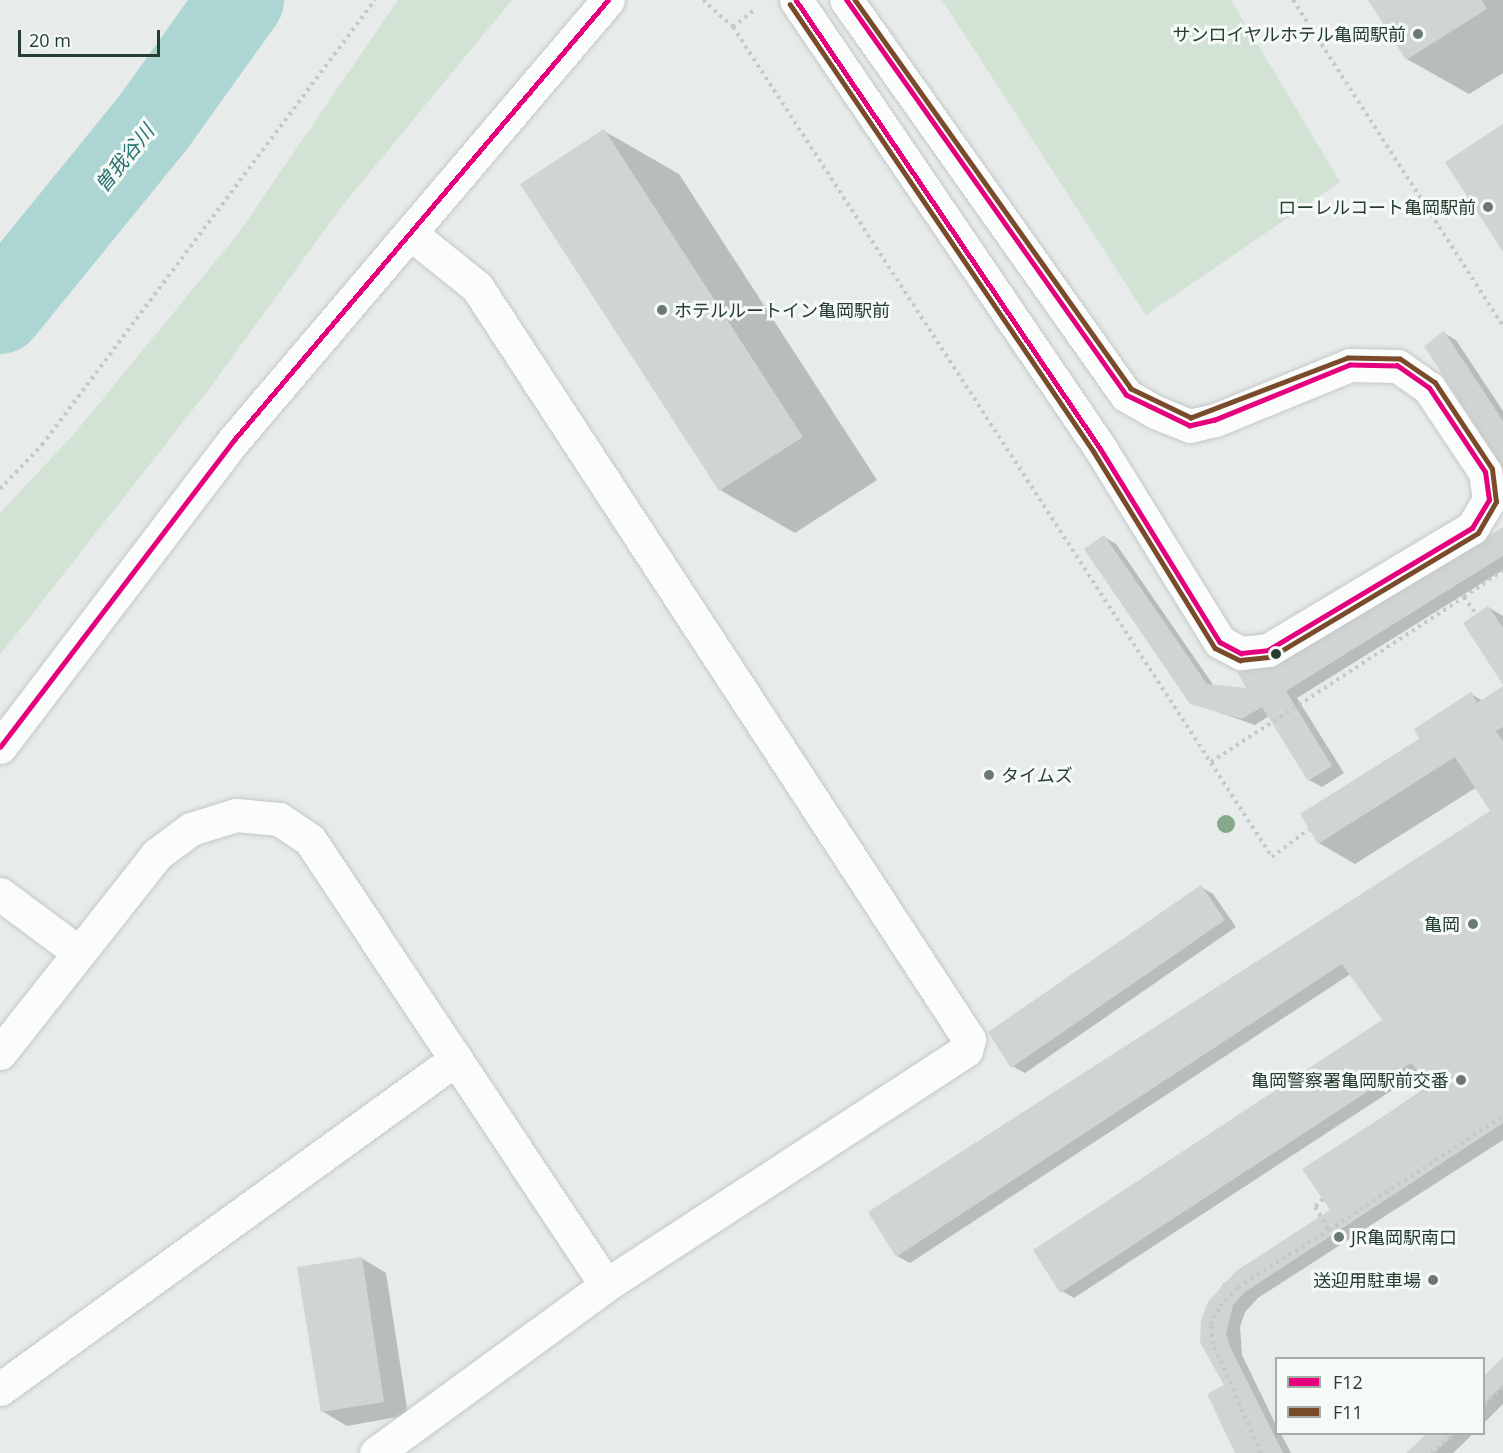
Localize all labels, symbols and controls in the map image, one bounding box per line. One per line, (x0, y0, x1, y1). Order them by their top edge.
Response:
scale bar (21, 18, 164, 56)
place label: サンロイヤルホテル亀岡駅前 (1172, 23, 1406, 45)
marker: サンロイヤルホテル亀岡駅前 (1411, 27, 1425, 41)
text: 20 m (29, 28, 71, 52)
water label: 曽我谷川 (90, 119, 158, 197)
place label: ローレルコート亀岡駅前 (1278, 196, 1476, 218)
marker: ローレルコート亀岡駅前 (1481, 200, 1495, 214)
place label: ホテルルートイン亀岡駅前 (674, 299, 890, 321)
marker: ホテルルートイン亀岡駅前 (655, 303, 669, 317)
unlabelled marker (1270, 648, 1282, 660)
place label: タイムズ (1001, 764, 1073, 786)
marker: タイムズ (982, 768, 996, 782)
place label: 亀岡 (1424, 913, 1460, 935)
marker: 亀岡 (1464, 915, 1482, 933)
place label: 亀岡警察署亀岡駅前交番 (1251, 1069, 1449, 1091)
marker: 亀岡警察署亀岡駅前交番 (1454, 1073, 1468, 1087)
place label: JR亀岡駅南口 (1351, 1226, 1457, 1248)
marker: JR亀岡駅南口 (1332, 1230, 1346, 1244)
place label: 送迎用駐車場 (1313, 1269, 1421, 1291)
marker: 送迎用駐車場 (1426, 1273, 1440, 1287)
legend (1275, 1357, 1485, 1435)
text: F12 (1333, 1370, 1363, 1394)
text: F11 (1333, 1400, 1363, 1424)

